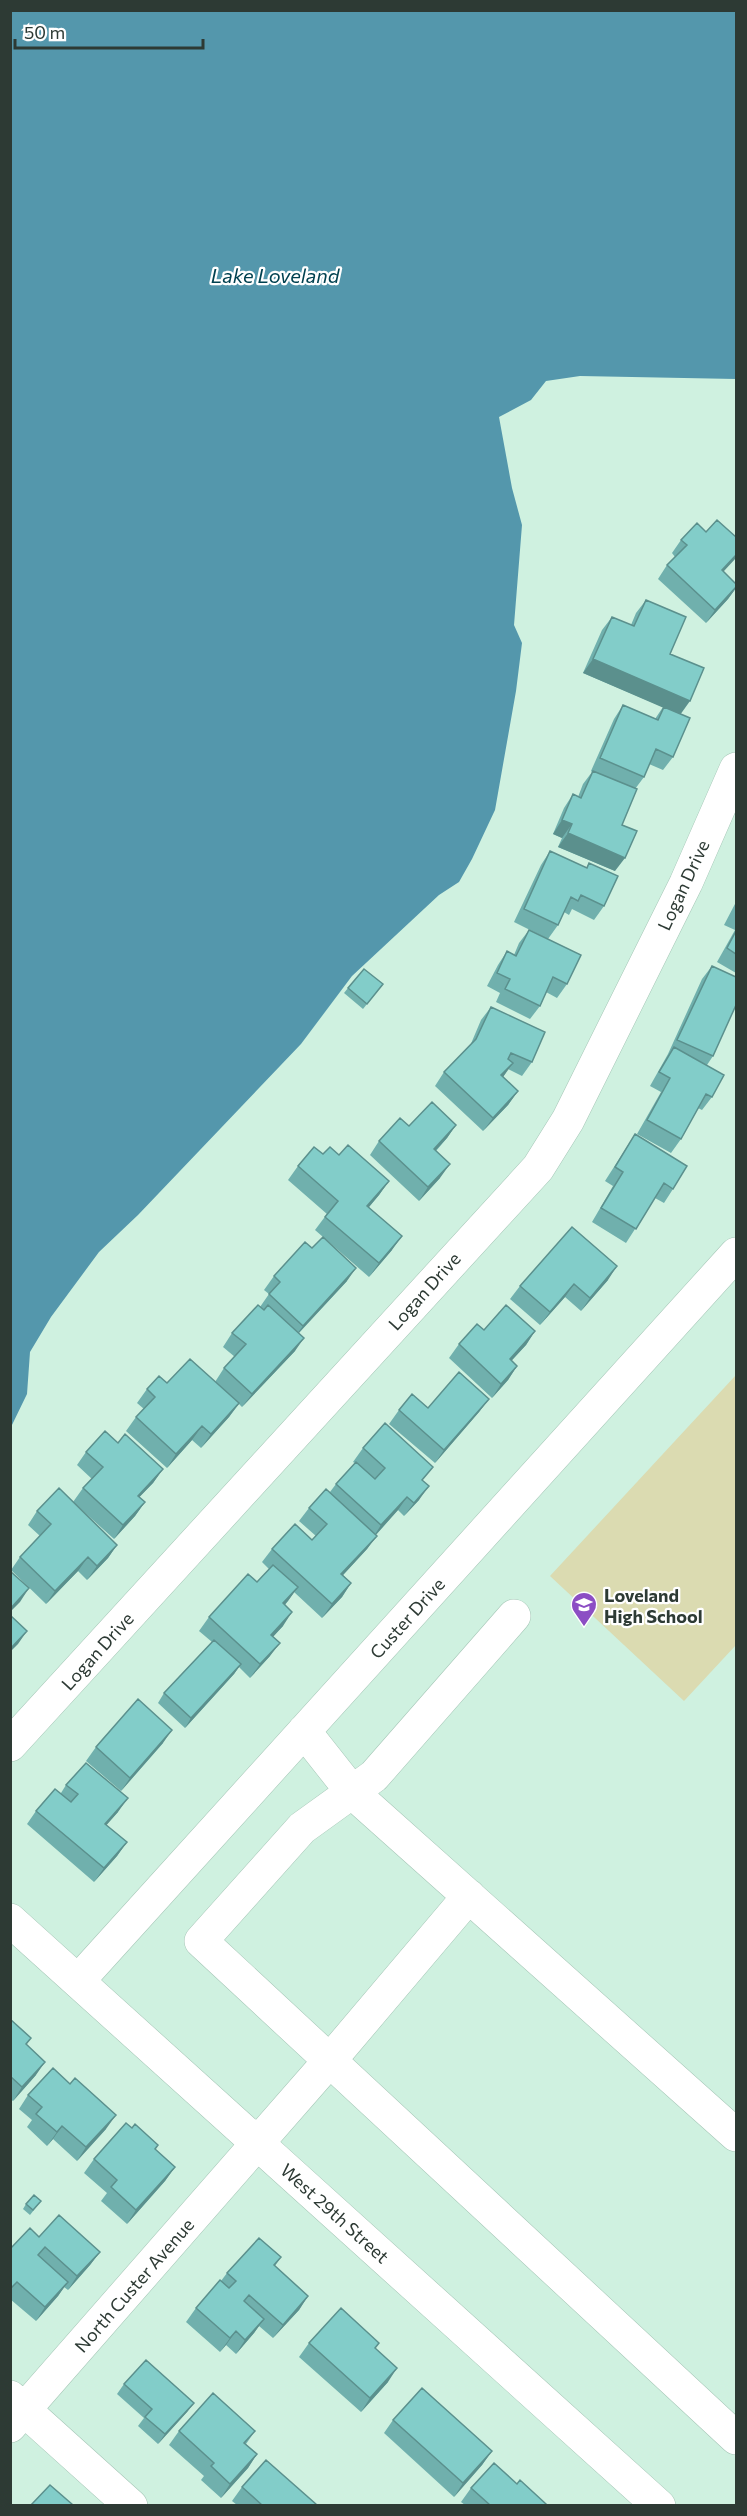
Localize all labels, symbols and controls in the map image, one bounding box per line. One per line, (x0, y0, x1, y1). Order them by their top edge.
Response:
scale bar (15, 12, 202, 50)
text: 50 m (24, 21, 65, 43)
water label: Lake Loveland (211, 263, 341, 287)
street label: Logan Drive (652, 836, 714, 934)
street label: Logan Drive (383, 1247, 465, 1335)
street label: Custer Drive (365, 1573, 449, 1663)
place label: Loveland High School (604, 1584, 703, 1627)
school or university icon: Loveland High School (569, 1590, 599, 1628)
street label: Logan Drive (56, 1607, 138, 1695)
street label: West 29th Street (276, 2159, 394, 2267)
street label: North Custer Avenue (70, 2213, 198, 2357)

